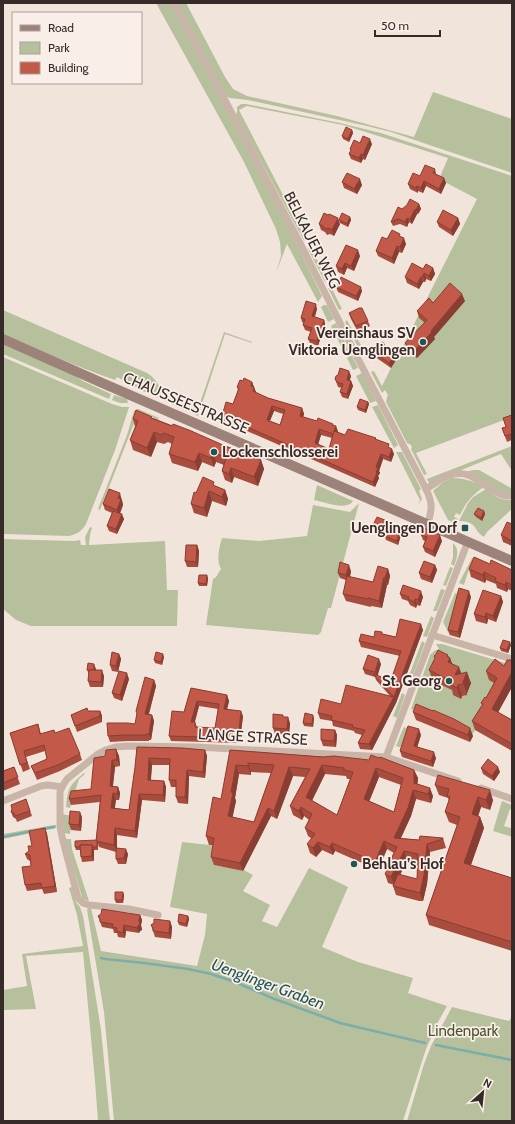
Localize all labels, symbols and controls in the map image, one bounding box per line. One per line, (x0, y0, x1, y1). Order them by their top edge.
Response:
legend (12, 12, 142, 84)
scale bar (375, 12, 440, 38)
text: 50 m (381, 18, 409, 33)
text: Road (48, 20, 74, 35)
text: Park (48, 40, 70, 55)
text: Building (48, 60, 90, 75)
street label: BELKAUER WEG (280, 189, 344, 291)
place label: Vereinshaus SV Viktoria Uenglingen (288, 324, 416, 359)
marker: Vereinshaus SV Viktoria Uenglingen (418, 337, 428, 347)
street label: CHAUSSEESTRASSE (120, 368, 252, 438)
place label: Lockenschlosserei (222, 443, 338, 461)
marker: Lockenschlosserei (209, 447, 219, 457)
place label: Uenglingen Dorf (351, 519, 457, 537)
marker: Uenglingen Dorf (460, 523, 470, 533)
place label: St. Georg (382, 672, 441, 690)
marker: St. Georg (444, 676, 454, 686)
street label: LANGE STRASSE (198, 725, 308, 749)
place label: Behlau’s Hof (362, 855, 444, 873)
marker: Behlau’s Hof (349, 859, 359, 869)
water label: Uenglinger Graben (209, 955, 327, 1013)
park label: Lindenpark (428, 1022, 499, 1040)
north arrow (463, 1072, 503, 1112)
text: N (481, 1075, 494, 1091)

